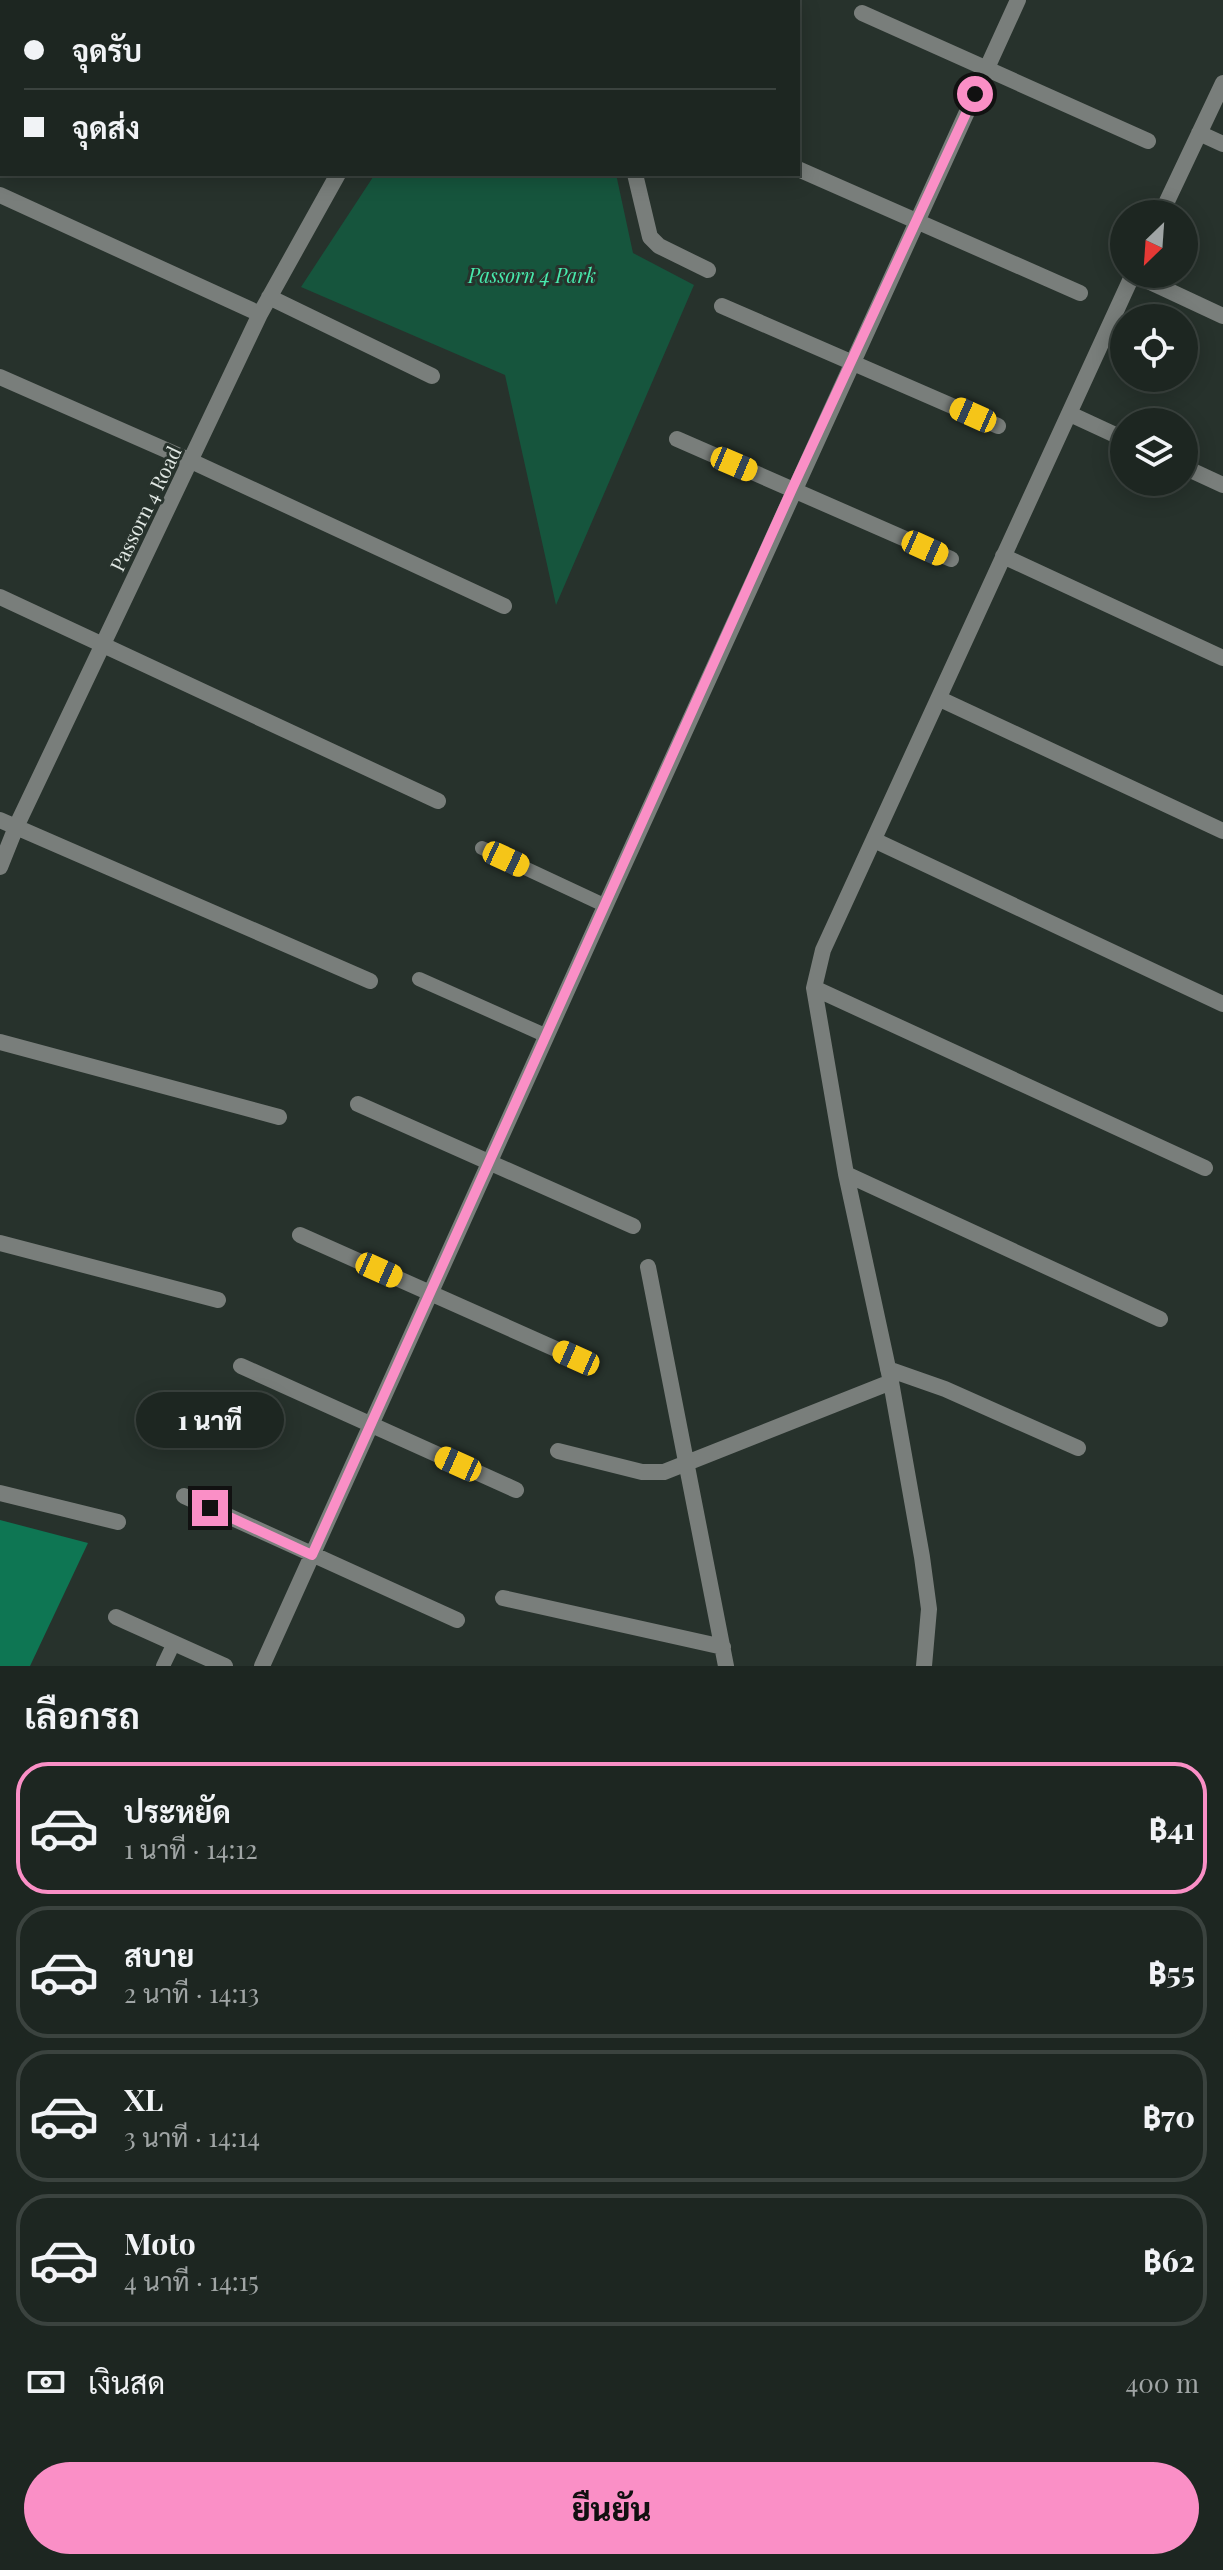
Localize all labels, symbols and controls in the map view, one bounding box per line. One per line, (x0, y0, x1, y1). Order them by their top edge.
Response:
text: จุดรับ (72, 30, 142, 70)
route start (957, 76, 993, 112)
text: จุดส่ง (72, 107, 140, 147)
north arrow (1110, 200, 1198, 288)
map controls (1110, 200, 1198, 496)
park label: Passorn 4 Park (467, 261, 596, 288)
button: locate (1110, 304, 1198, 392)
car (946, 394, 1000, 436)
button: layers (1110, 408, 1198, 496)
street label: Passorn 4 Road (103, 441, 187, 575)
car (707, 444, 761, 484)
car (898, 527, 952, 569)
car (479, 838, 533, 880)
car (352, 1249, 406, 1291)
car (549, 1337, 603, 1379)
callout: 1 นาที (136, 1392, 284, 1448)
text: 1 นาที (178, 1402, 242, 1437)
car (431, 1443, 485, 1485)
route end (192, 1490, 228, 1526)
text: เลือกรถ (24, 1690, 140, 1738)
text: ประหยัด (124, 1791, 231, 1831)
icon: car (28, 1792, 100, 1864)
text: ฿41 (1149, 1808, 1195, 1848)
text: 1 นาที · 14:12 (124, 1831, 258, 1866)
text: สบาย (124, 1935, 194, 1975)
icon: car (28, 1936, 100, 2008)
text: ฿55 (1148, 1952, 1195, 1992)
text: 2 นาที · 14:13 (124, 1975, 259, 2010)
text: XL (124, 2079, 163, 2119)
icon: car (28, 2080, 100, 2152)
text: ฿70 (1143, 2096, 1195, 2136)
text: 3 นาที · 14:14 (124, 2119, 260, 2154)
text: Moto (124, 2223, 196, 2263)
icon: car (28, 2224, 100, 2296)
text: ฿62 (1143, 2240, 1195, 2280)
text: 4 นาที · 14:15 (124, 2263, 259, 2298)
icon: cash (24, 2360, 68, 2404)
text: เงินสด (88, 2362, 165, 2402)
text: 400 m (1125, 2365, 1199, 2400)
button: ยืนยัน (24, 2462, 1199, 2554)

